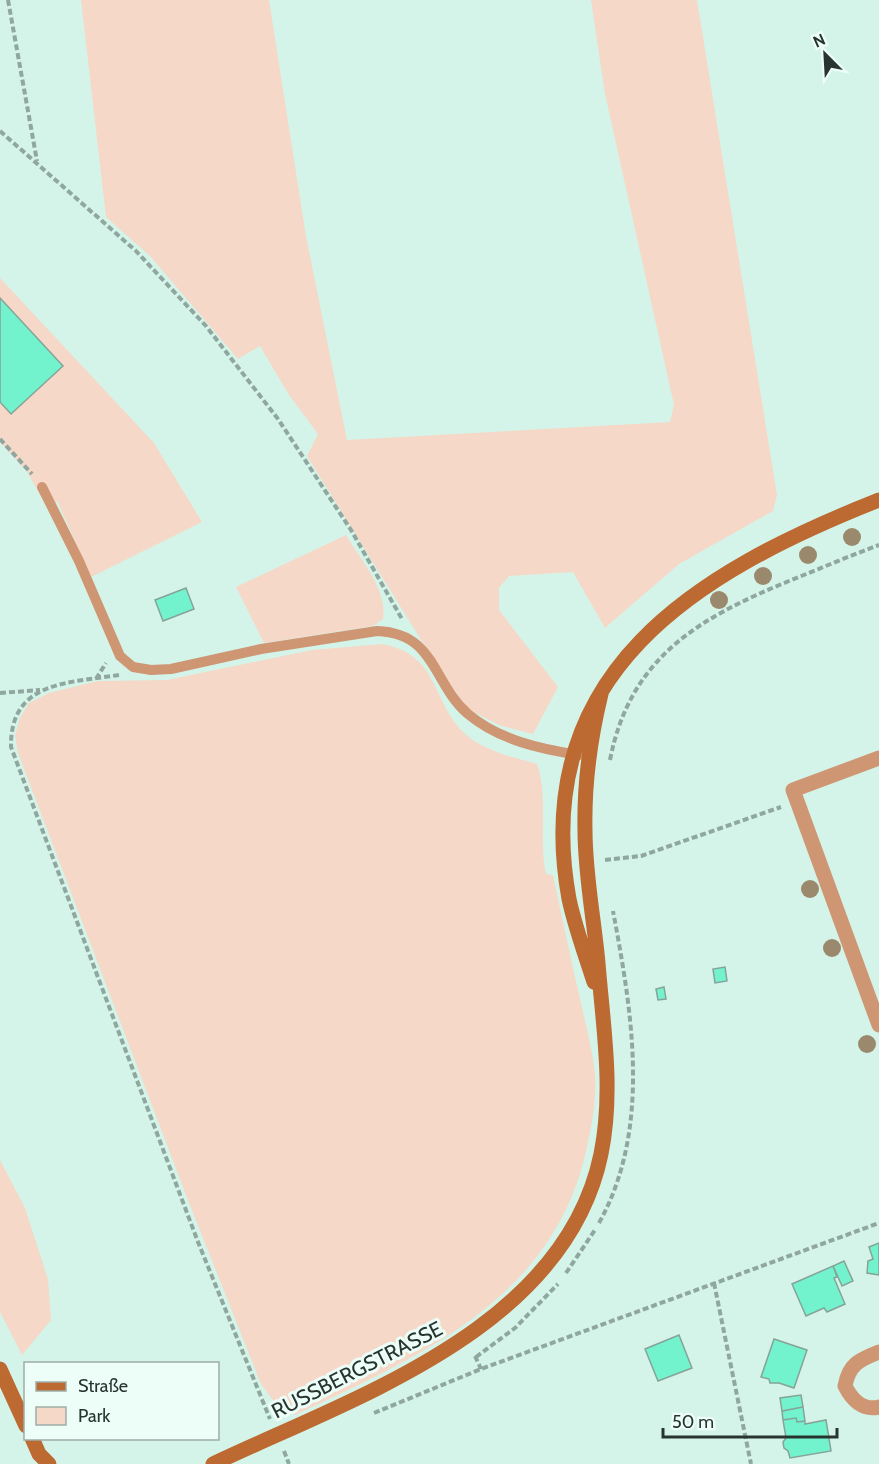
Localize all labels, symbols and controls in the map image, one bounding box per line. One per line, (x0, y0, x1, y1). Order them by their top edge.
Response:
north arrow (795, 24, 855, 84)
text: N (810, 30, 828, 52)
street label: RUSSBERGSTRASSE (267, 1316, 446, 1423)
legend (24, 1362, 219, 1440)
text: Straße (78, 1375, 128, 1397)
scale bar (663, 1401, 837, 1439)
text: Park (78, 1405, 111, 1427)
text: 50 m (672, 1411, 714, 1433)

